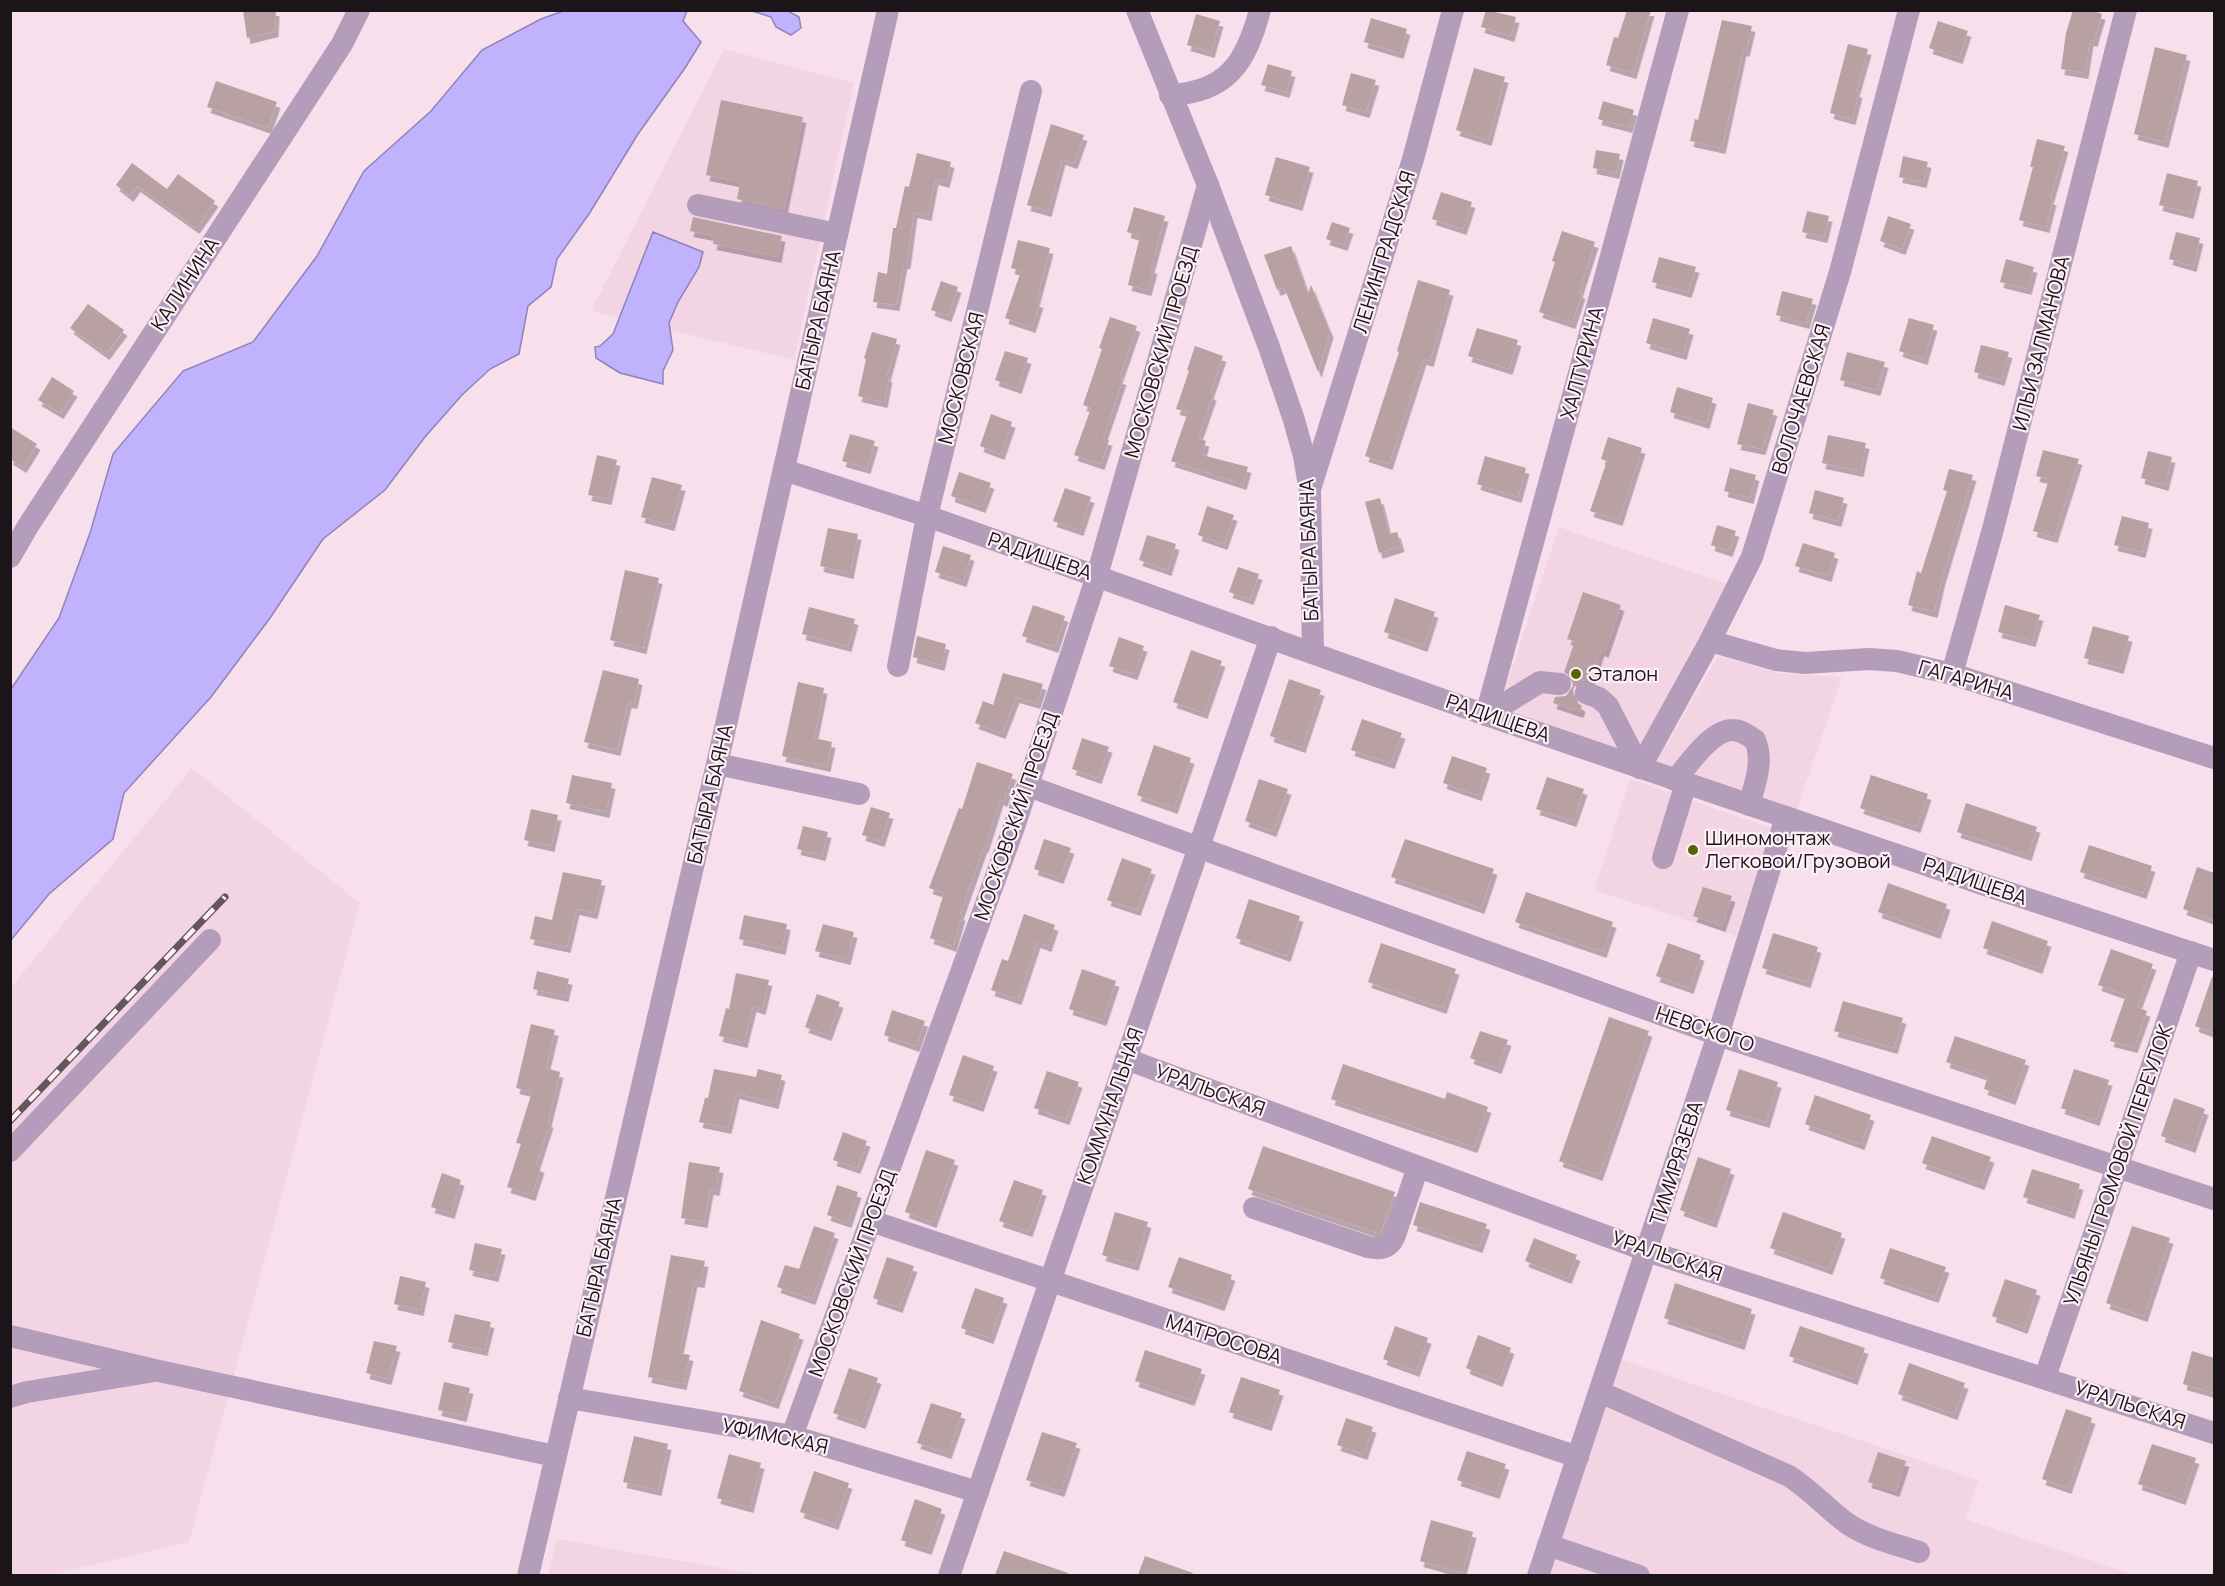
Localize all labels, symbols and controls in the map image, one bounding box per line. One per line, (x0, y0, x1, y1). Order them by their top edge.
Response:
street label: ЛЕНИНГРАДСКАЯ (1346, 167, 1421, 336)
street label: КАЛИНИНА (144, 231, 225, 336)
street label: МОСКОВСКИЙ ПРОЕЗД (1117, 243, 1204, 461)
street label: БАТЫРА БАЯНА (788, 247, 847, 392)
street label: ИЛЬИ ЗАЛМАНОВА (2006, 252, 2075, 433)
street label: ХАЛТУРИНА (1553, 303, 1610, 422)
street label: МОСКОВСКАЯ (931, 309, 990, 447)
street label: ВОЛОЧАЕВСКАЯ (1765, 321, 1836, 477)
street label: БАТЫРА БАЯНА (1293, 478, 1324, 622)
street label: РАДИЩЕВА (985, 525, 1096, 586)
street label: ГАГАРИНА (1915, 653, 2017, 706)
place label: Эталон (1588, 660, 1658, 687)
marker: Эталон (1569, 667, 1583, 681)
street label: РАДИЩЕВА (1443, 687, 1554, 748)
street label: МОСКОВСКИЙ ПРОЕЗД (967, 708, 1064, 924)
street label: БАТЫРА БАЯНА (680, 721, 739, 866)
place label: Шиномонтаж Легковой/Грузовой (1705, 824, 1891, 874)
marker: Шиномонтаж Легковой/Грузовой (1686, 843, 1700, 857)
street label: РАДИЩЕВА (1920, 850, 2031, 911)
street label: НЕВСКОГО (1652, 999, 1758, 1058)
street label: УЛЬЯНЫ ГРОМОВОЙ ПЕРЕУЛОК (2057, 1020, 2179, 1309)
street label: КОММУНАЛЬНАЯ (1070, 1024, 1149, 1188)
street label: УРАЛЬСКАЯ (1151, 1057, 1269, 1122)
street label: ТИМИРЯЗЕВА (1643, 1097, 1708, 1228)
street label: МОСКОВСКИЙ ПРОЕЗД (801, 1165, 902, 1380)
street label: БАТЫРА БАЯНА (569, 1194, 628, 1339)
street label: УРАЛЬСКАЯ (1608, 1224, 1726, 1287)
street label: МАТРОСОВА (1163, 1307, 1286, 1370)
street label: УРАЛЬСКАЯ (2071, 1374, 2189, 1435)
street label: УФИМСКАЯ (720, 1411, 831, 1460)

